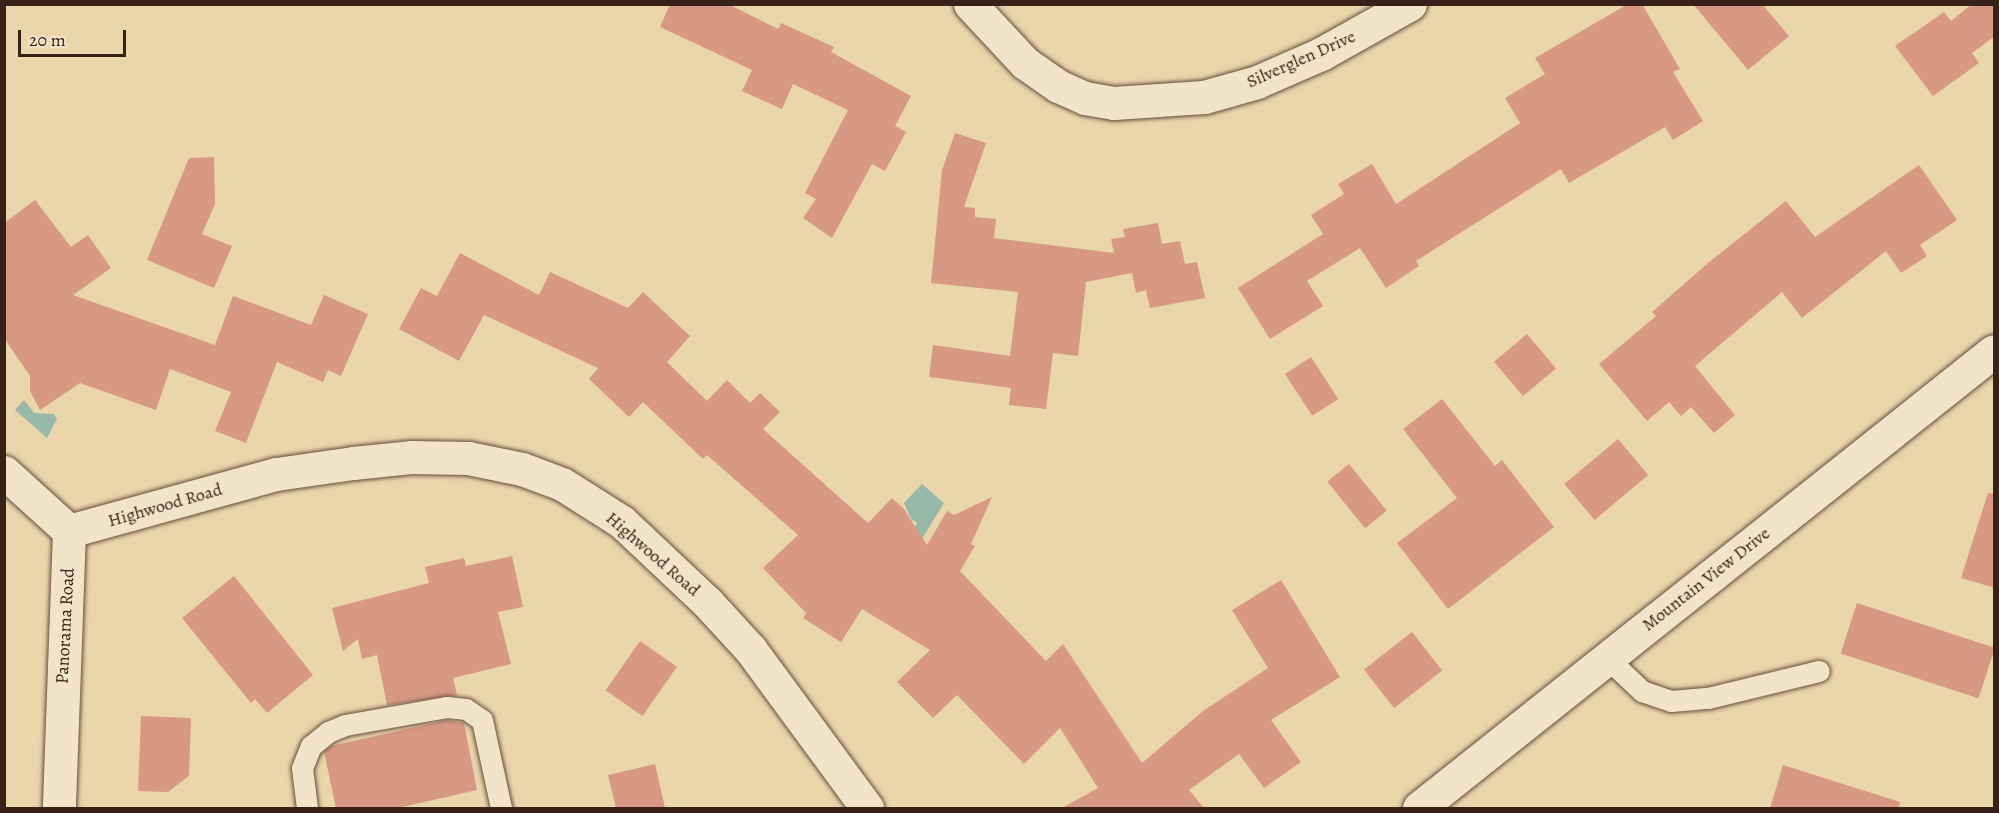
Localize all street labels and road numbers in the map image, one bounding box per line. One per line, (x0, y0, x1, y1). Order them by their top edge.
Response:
street label: Silverglen Drive (1243, 25, 1359, 93)
street label: Highwood Road (105, 478, 225, 532)
street label: Highwood Road (601, 507, 705, 601)
street label: Mountain View Drive (1638, 522, 1774, 636)
street label: Panorama Road (51, 567, 79, 685)

